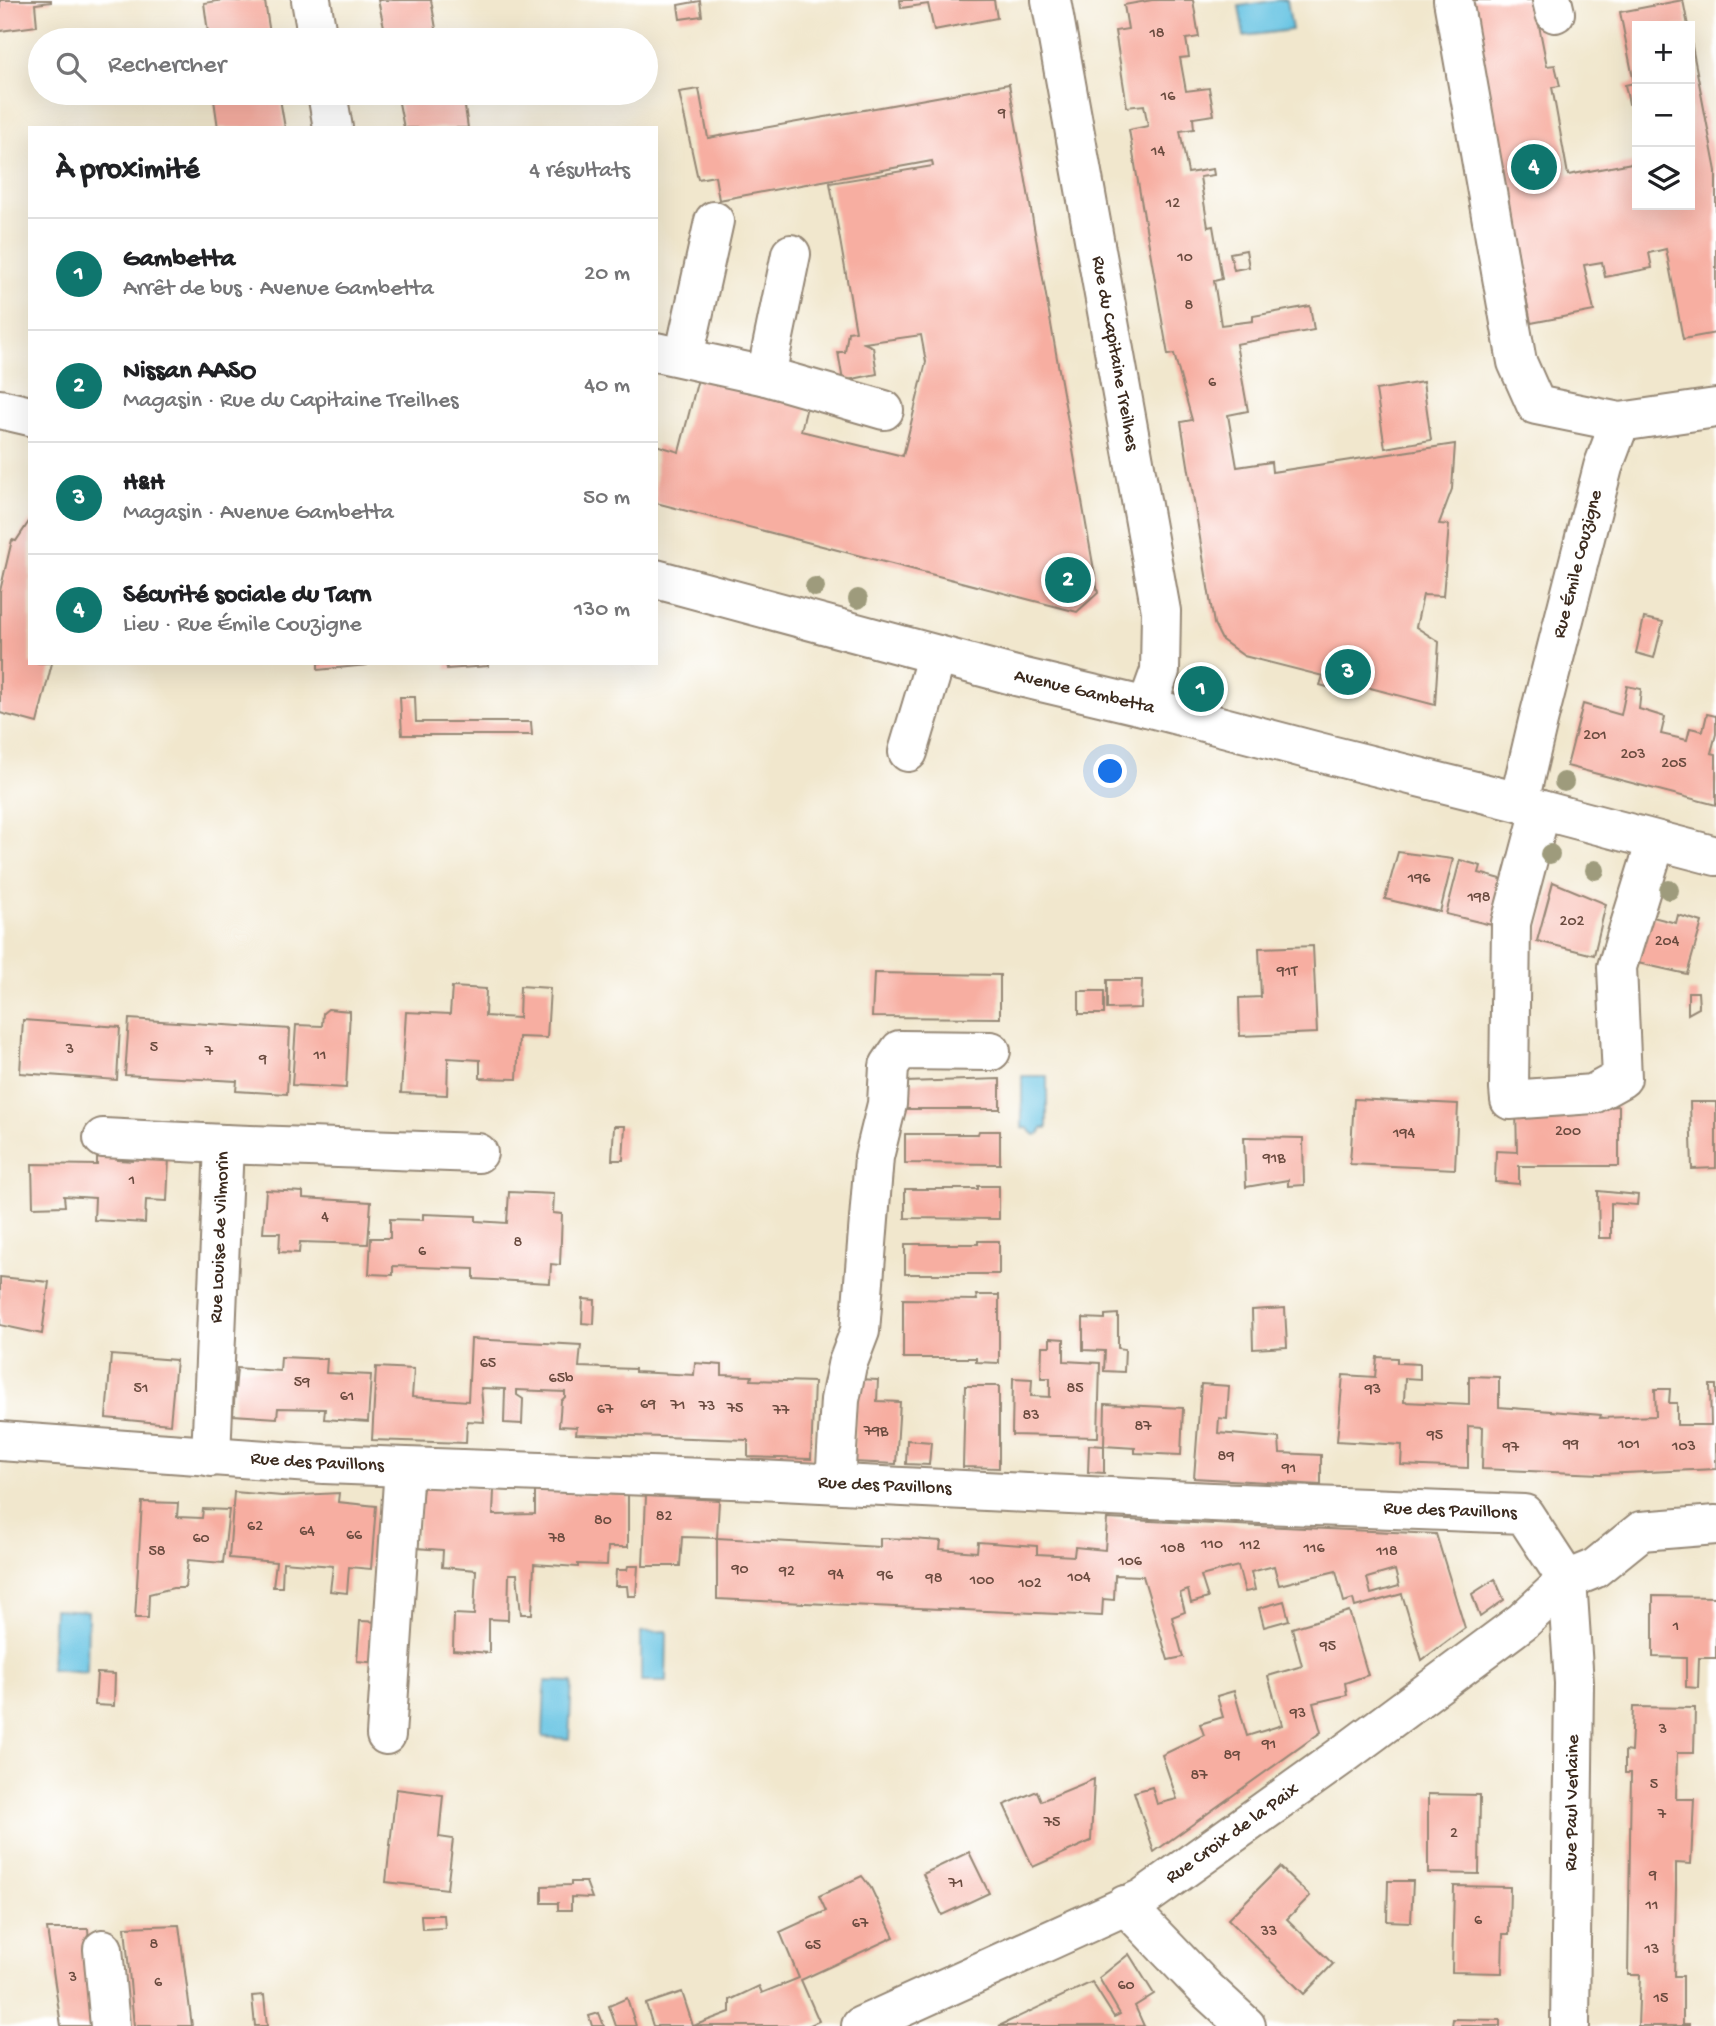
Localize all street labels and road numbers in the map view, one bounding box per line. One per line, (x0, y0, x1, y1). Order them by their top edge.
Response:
street label: Rue du Capitaine Treilhes (1086, 254, 1144, 453)
street label: Rue Émile Couzigne (1548, 487, 1608, 641)
street label: Avenue Gambetta (1012, 664, 1158, 720)
street label: Rue Louise de Vilmorin (205, 1151, 235, 1324)
street label: Rue des Pavillons (250, 1447, 385, 1478)
street label: Rue des Pavillons (818, 1471, 953, 1501)
street label: Rue des Pavillons (1383, 1497, 1518, 1525)
street label: Rue Paul Verlaine (1560, 1734, 1586, 1871)
street label: Rue Croix de la Paix (1162, 1778, 1304, 1889)

